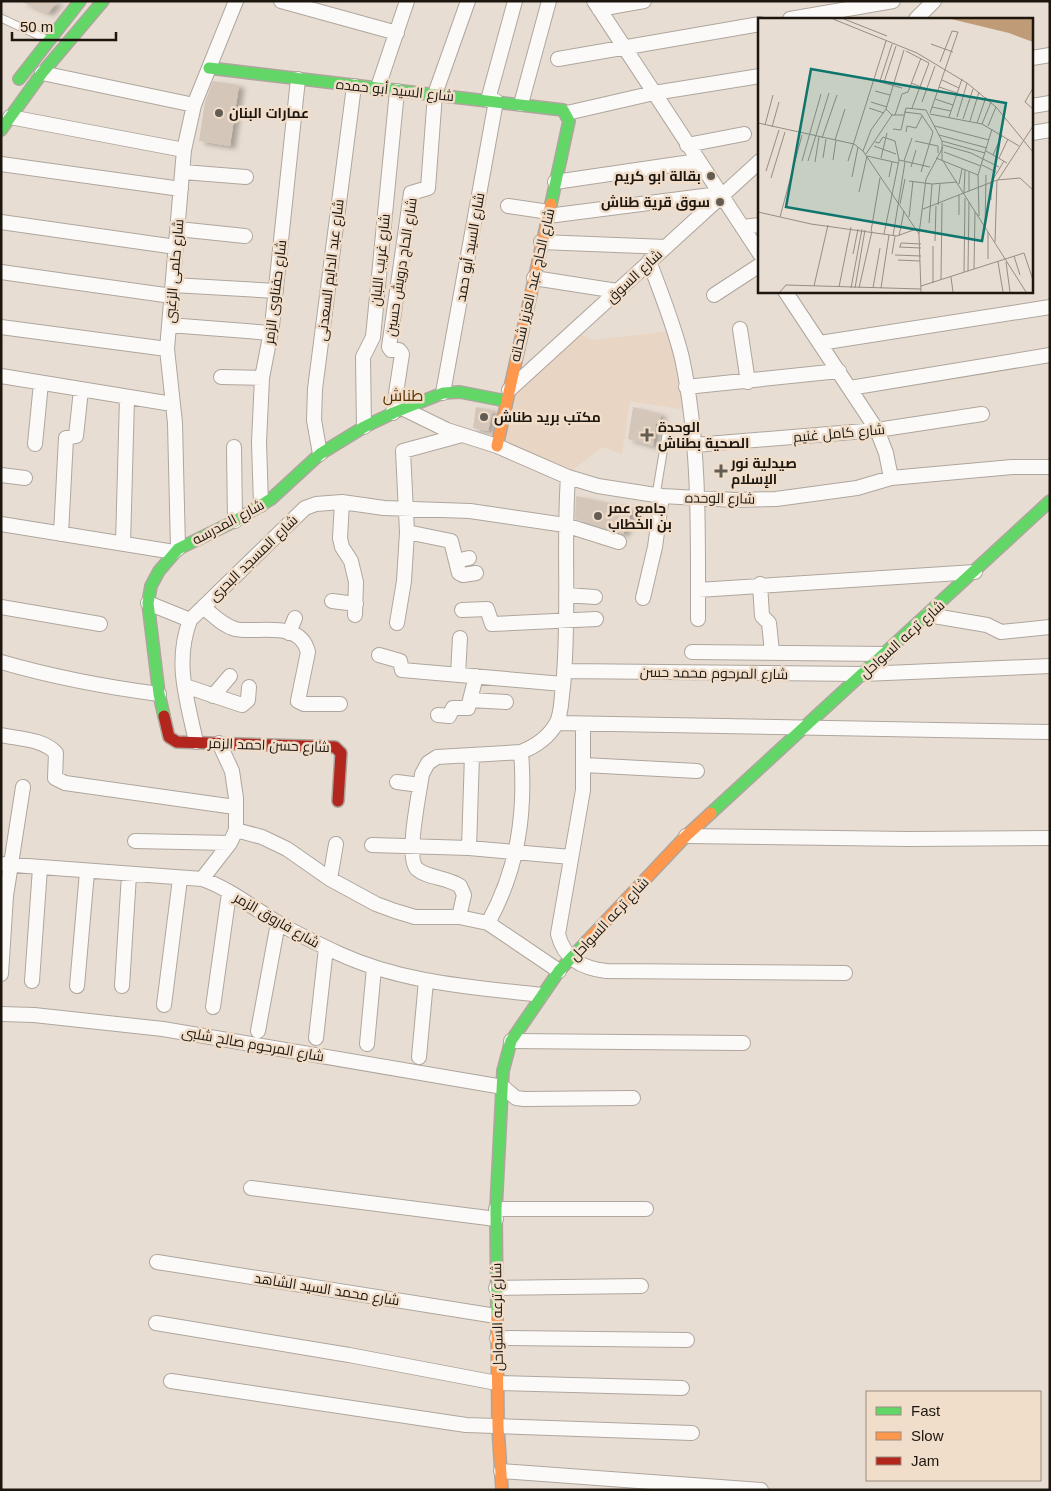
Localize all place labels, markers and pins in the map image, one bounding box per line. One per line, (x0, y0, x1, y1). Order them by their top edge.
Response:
place label: عمارات البنان (229, 105, 309, 121)
marker: عمارات البنان (213, 107, 225, 119)
place label: بقالة ابو كريم (614, 168, 701, 186)
marker: بقالة ابو كريم (705, 170, 717, 182)
place label: سوق قرية طناش (601, 194, 710, 211)
marker: سوق قرية طناش (714, 196, 726, 208)
place label: مكتب بريد طناش (494, 409, 601, 426)
marker: مكتب بريد طناش (478, 411, 490, 423)
place label: الوحدة الصحية بطناش (658, 419, 749, 452)
marker: الوحدة الصحية بطناش (640, 428, 654, 442)
place label: صيدلية نور الإسلام (730, 455, 797, 489)
marker: صيدلية نور الإسلام (715, 465, 727, 477)
place label: جامع عمر بن الخطاب (607, 500, 672, 533)
marker: جامع عمر بن الخطاب (592, 510, 604, 522)

